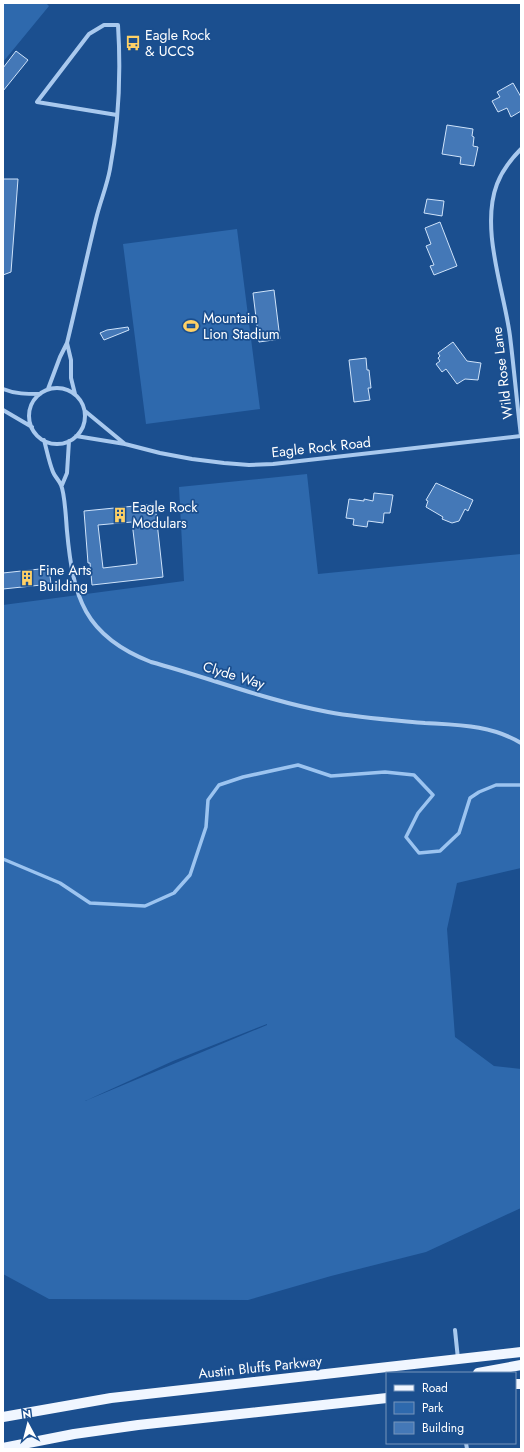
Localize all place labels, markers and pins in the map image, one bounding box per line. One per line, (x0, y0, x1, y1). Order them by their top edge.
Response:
place label: Eagle Rock & UCCS (145, 25, 211, 61)
bus stop icon: Eagle Rock & UCCS (124, 34, 142, 52)
place label: Mountain Lion Stadium (203, 308, 280, 344)
sports icon: Mountain Lion Stadium (182, 317, 200, 335)
place label: Eagle Rock Modulars (132, 497, 198, 533)
building icon: Eagle Rock Modulars (111, 506, 129, 524)
place label: Fine Arts Building (39, 560, 92, 596)
building icon: Fine Arts Building (18, 569, 36, 587)

